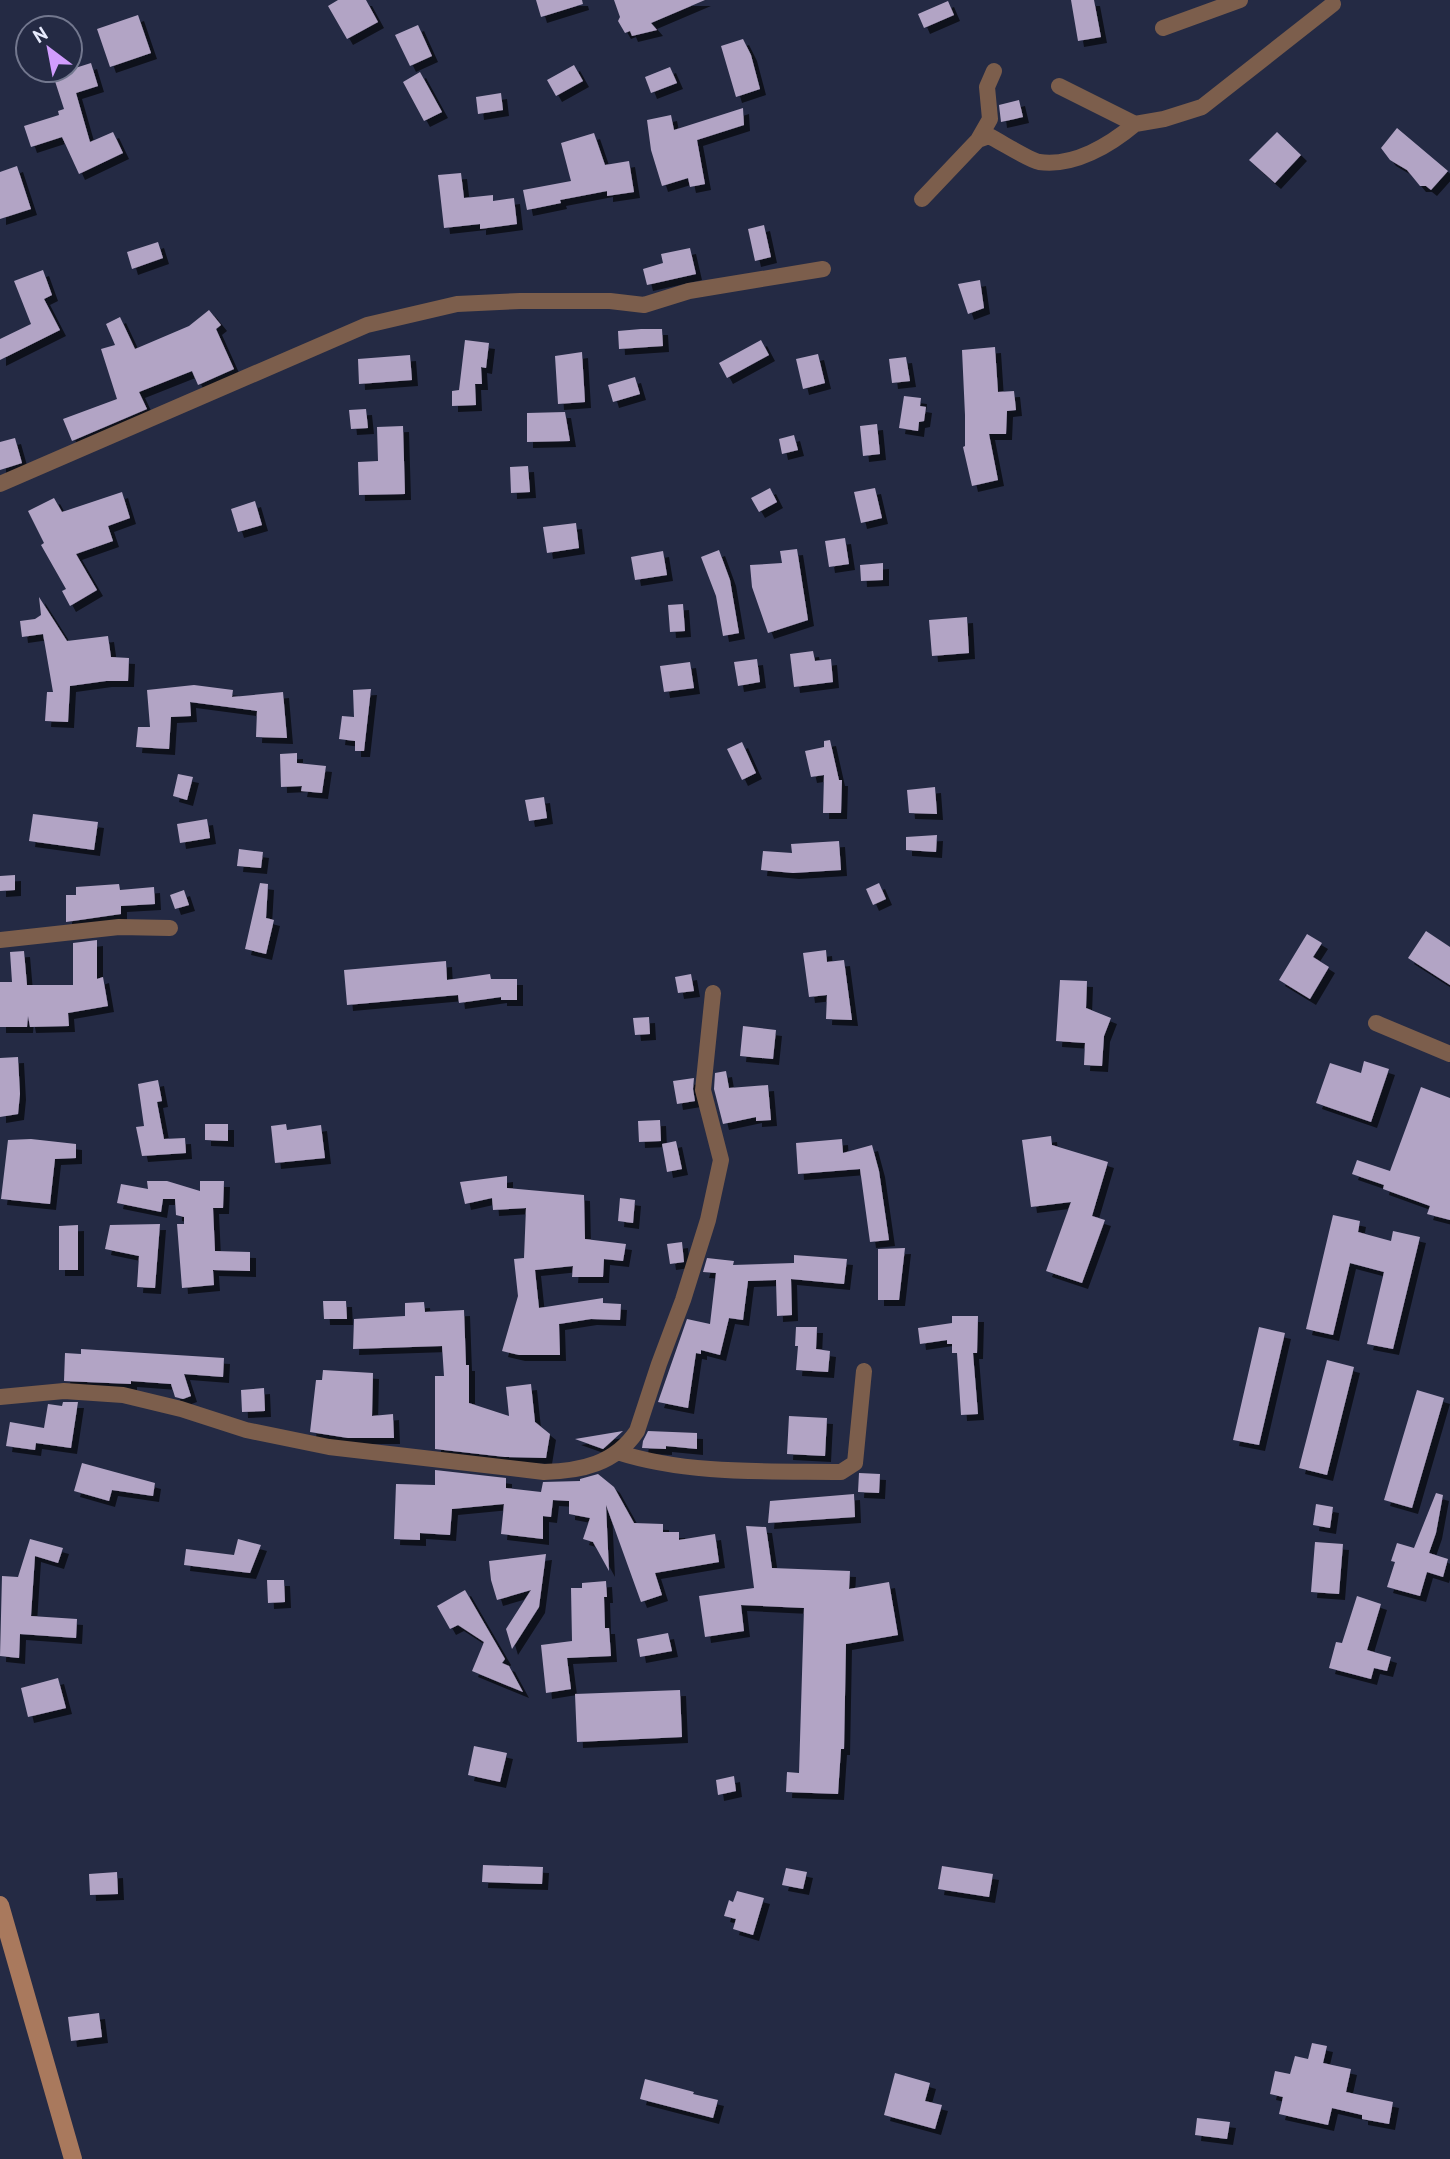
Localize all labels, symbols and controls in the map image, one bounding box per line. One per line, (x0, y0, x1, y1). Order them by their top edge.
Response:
north arrow (14, 14, 84, 84)
text: N (28, 21, 52, 48)

